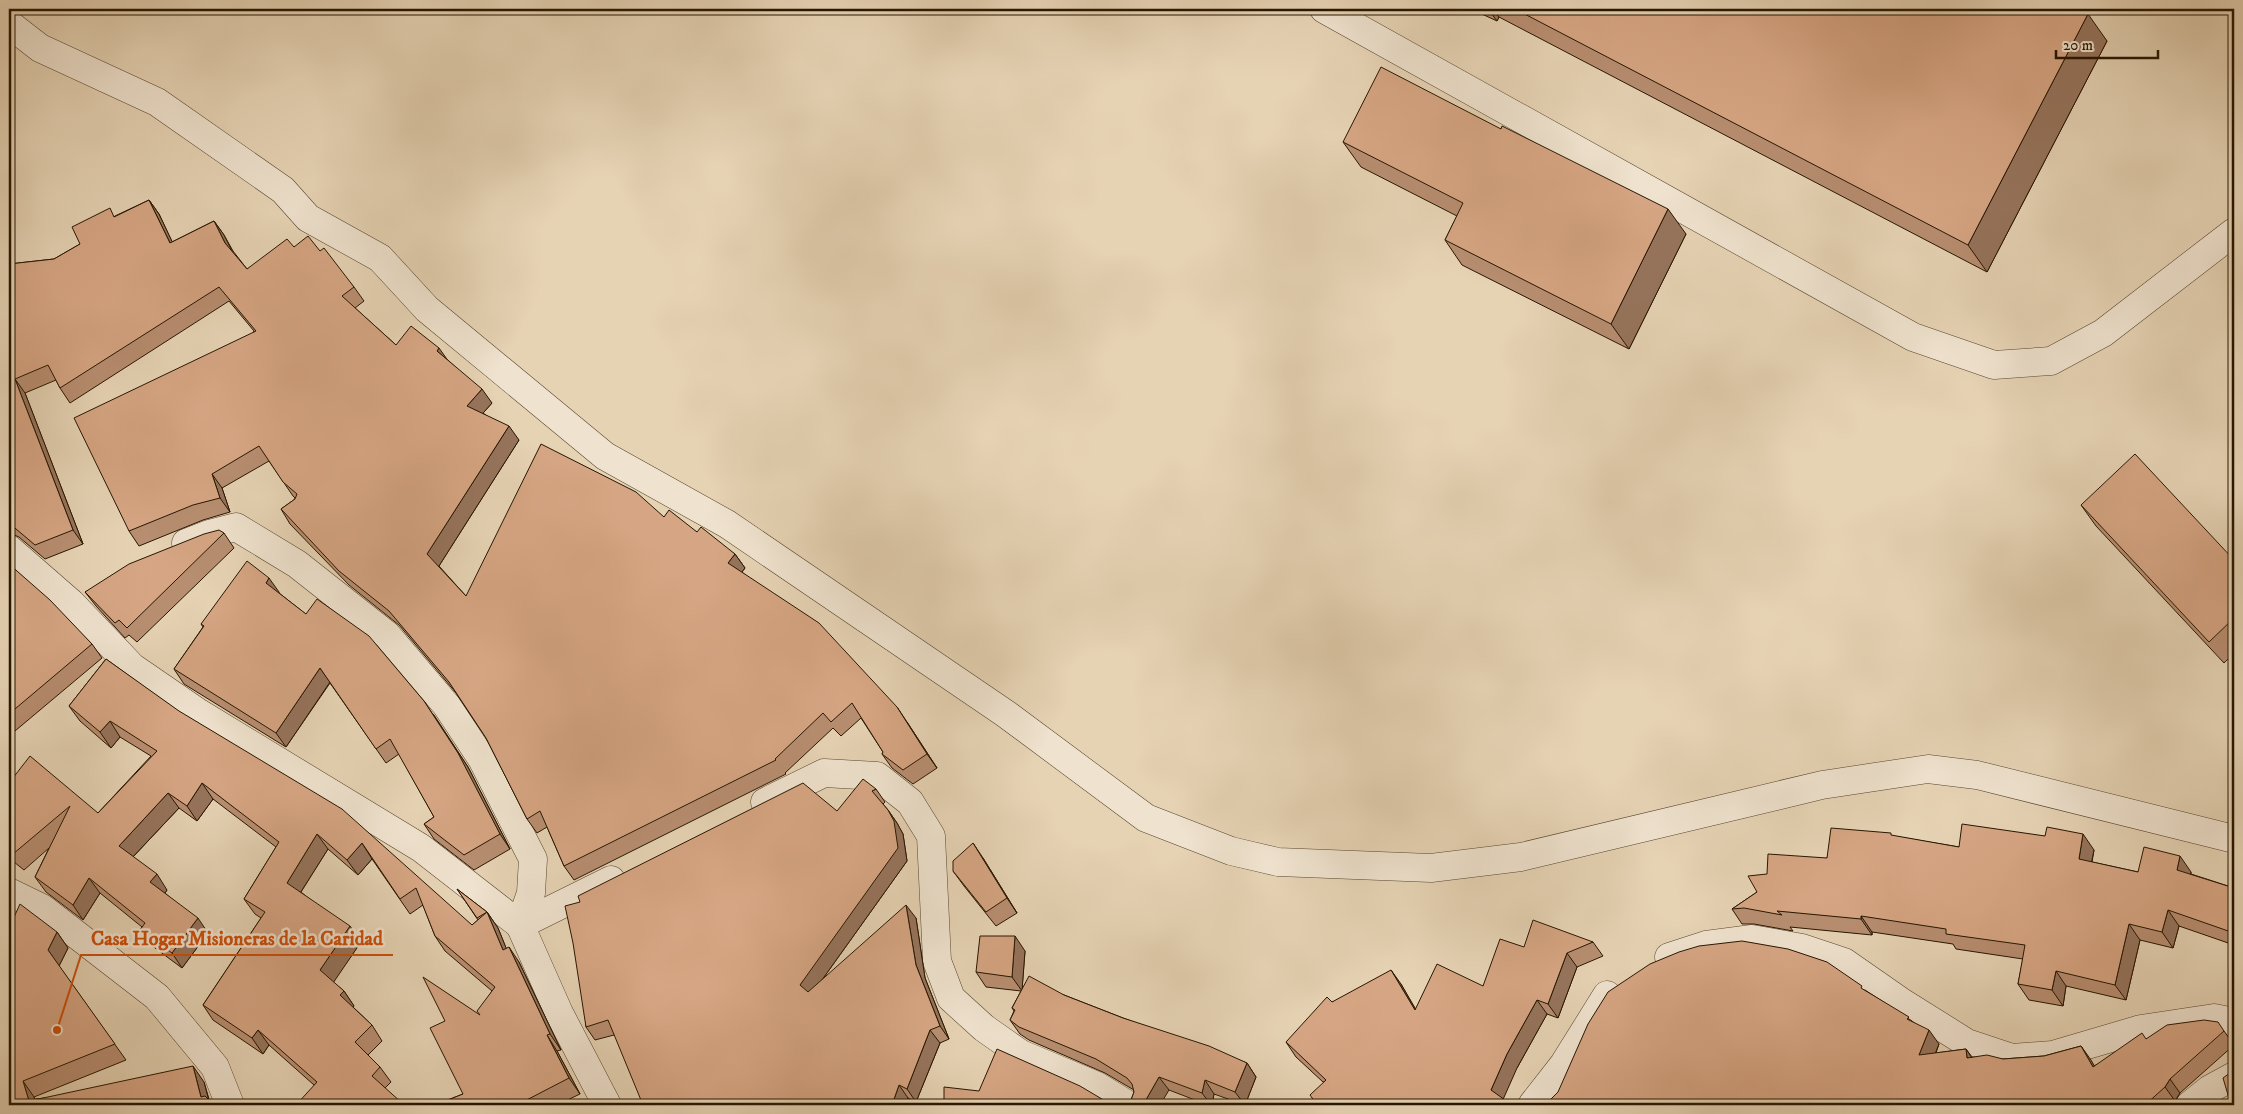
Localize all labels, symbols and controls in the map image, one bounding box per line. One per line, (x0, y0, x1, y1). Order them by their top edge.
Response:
scale bar (2056, 28, 2158, 60)
text: 20 m (2063, 36, 2093, 55)
callout: Casa Hogar Misioneras de la Caridad (81, 920, 393, 955)
text: Casa Hogar Misioneras de la Caridad (91, 927, 384, 952)

